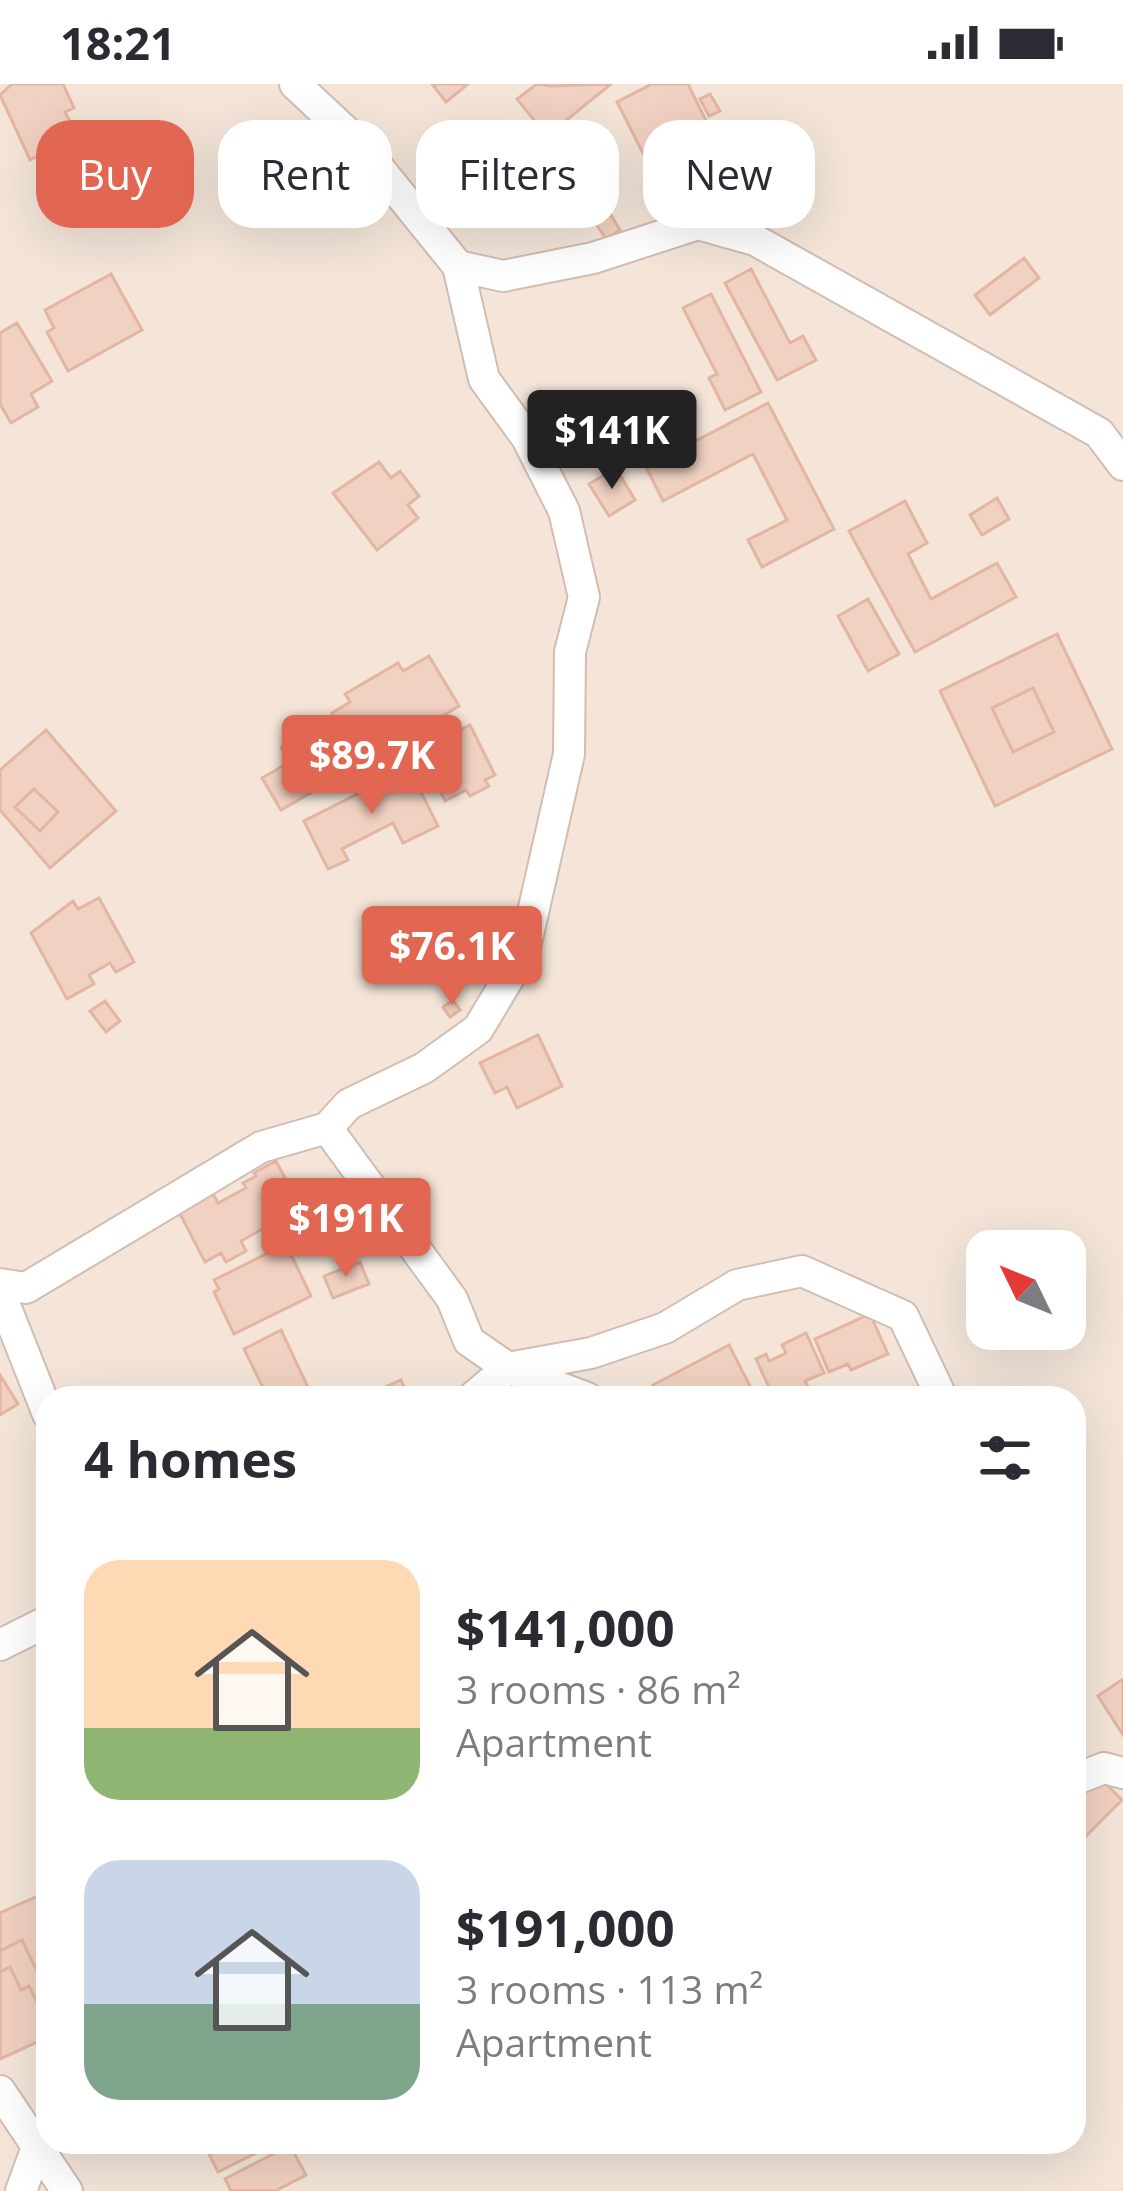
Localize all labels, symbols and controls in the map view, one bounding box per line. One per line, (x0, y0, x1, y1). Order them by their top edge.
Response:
text: 18:21 (60, 12, 176, 73)
chip: Buy (36, 120, 194, 228)
chip: Rent (218, 120, 392, 228)
chip: Filters (416, 120, 619, 228)
chip: New (643, 120, 815, 228)
pin: $141K (528, 390, 696, 492)
text: $141K (554, 402, 670, 455)
pin: $89.7K (274, 715, 470, 817)
text: $89.7K (309, 727, 435, 780)
pin: $76.1K (354, 906, 550, 1008)
text: $76.1K (389, 918, 515, 971)
pin: $191K (262, 1178, 430, 1280)
text: $191K (288, 1190, 404, 1243)
north arrow (966, 1230, 1086, 1350)
map controls (966, 1230, 1086, 1350)
text: 4 homes (84, 1423, 297, 1493)
icon: filters (972, 1425, 1038, 1491)
text: $141,000 (456, 1592, 675, 1662)
icon: home (180, 1608, 324, 1752)
text: 3 rooms · 86 m² (456, 1662, 741, 1715)
text: Apartment (456, 1715, 652, 1768)
text: $191,000 (456, 1892, 675, 1962)
icon: home (180, 1908, 324, 2052)
text: 3 rooms · 113 m² (456, 1962, 763, 2015)
text: Apartment (456, 2015, 652, 2068)

